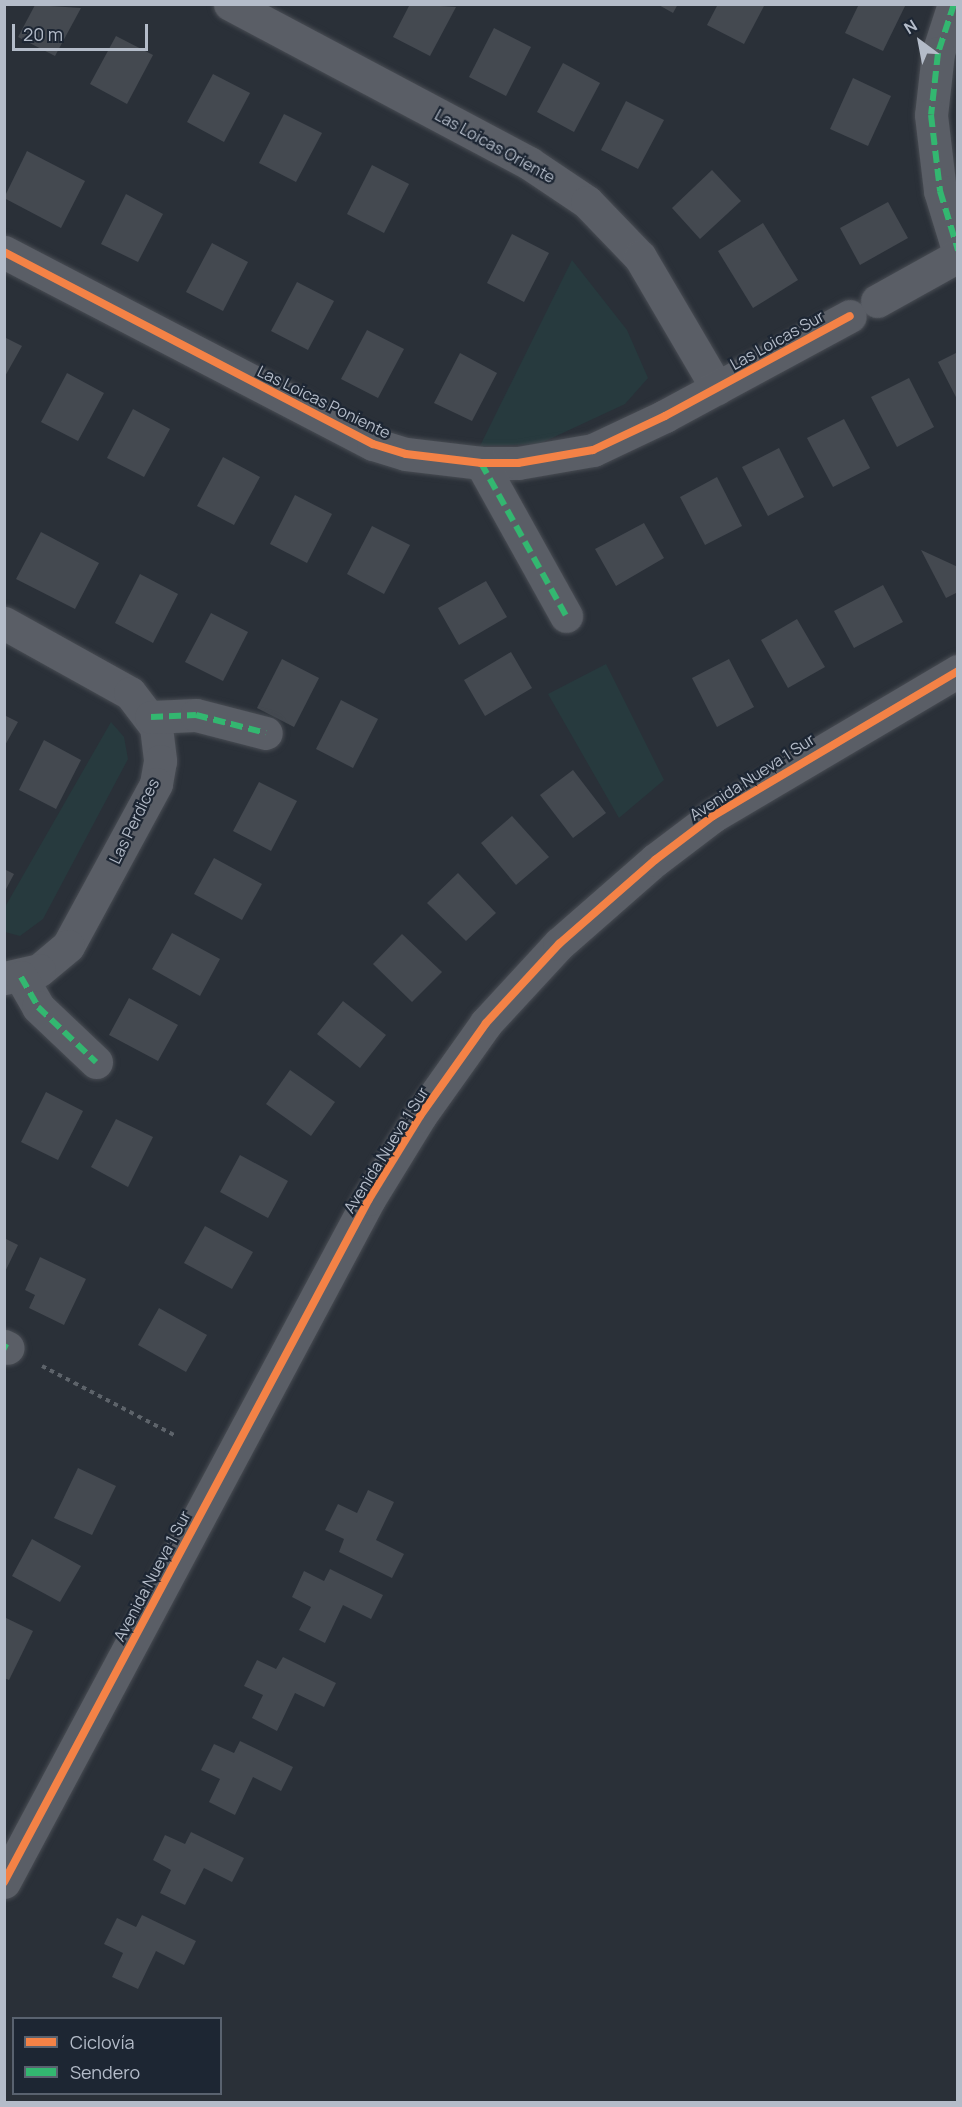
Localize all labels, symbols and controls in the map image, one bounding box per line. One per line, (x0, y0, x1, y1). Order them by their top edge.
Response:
scale bar (15, 12, 152, 50)
north arrow (890, 12, 950, 72)
text: N (900, 14, 921, 39)
text: 20 m (23, 22, 63, 46)
street label: Las Loicas Oriente (432, 105, 558, 187)
street label: Las Loicas Sur (727, 306, 827, 374)
street label: Las Loicas Poniente (254, 361, 394, 443)
street label: Avenida Nueva 1 Sur (686, 729, 818, 825)
street label: Las Perdices (105, 775, 163, 867)
street label: Avenida Nueva 1 Sur (339, 1083, 433, 1217)
street label: Avenida Nueva 1 Sur (109, 1507, 195, 1645)
legend (12, 2017, 222, 2095)
text: Ciclovía (70, 2030, 135, 2054)
text: Sendero (70, 2060, 140, 2084)

